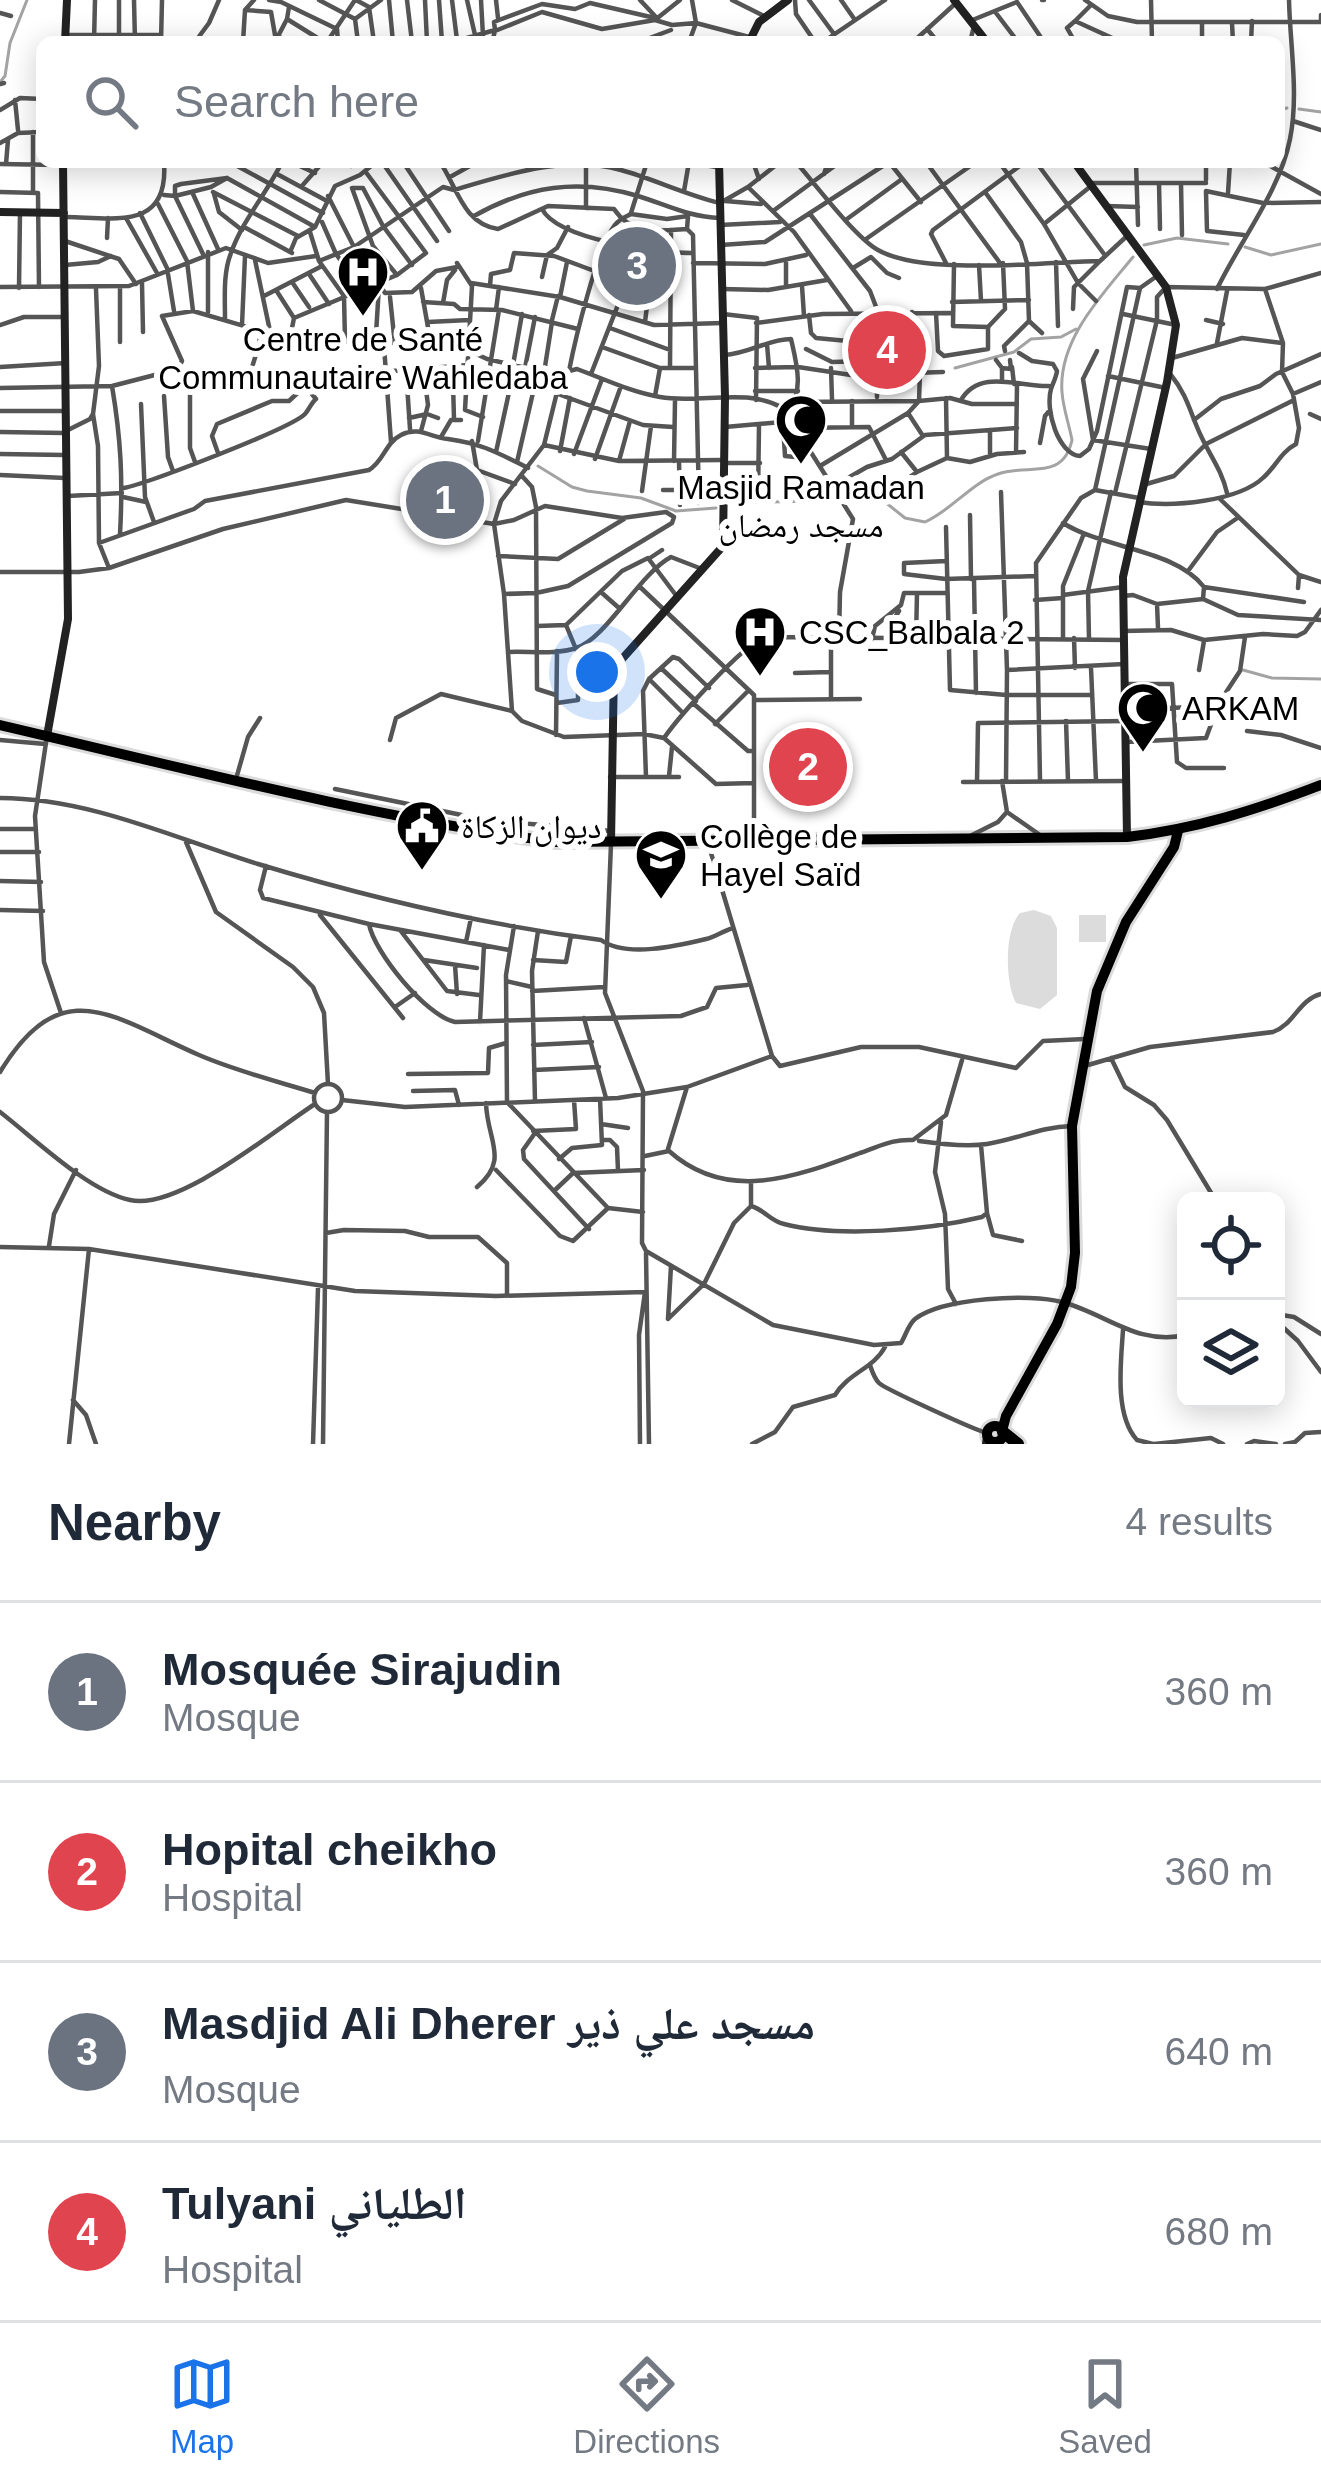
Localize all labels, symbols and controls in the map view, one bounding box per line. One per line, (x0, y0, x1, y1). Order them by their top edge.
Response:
search box (36, 36, 1285, 168)
icon: search (78, 69, 144, 135)
text: Search here (174, 76, 419, 127)
pin: 3 (598, 221, 676, 311)
hospital icon: Centre de Santé Communautaire Wahledaba (335, 244, 391, 318)
pin: 4 (848, 305, 926, 395)
place label: Centre de Santé Communautaire Wahledaba (158, 321, 568, 396)
mosque icon: Masjid Ramadan مسجد رمضان (773, 392, 829, 466)
pin: 1 (406, 455, 484, 545)
place label: Masjid Ramadan مسجد رمضان (677, 469, 925, 546)
hospital icon: CSC_Balbala 2 (732, 604, 788, 678)
place label: CSC_Balbala 2 (799, 614, 1025, 651)
your location (567, 642, 627, 702)
mosque icon: ARKAM (1115, 680, 1171, 754)
place label: ARKAM (1182, 690, 1299, 727)
pin: 2 (769, 722, 847, 812)
public building icon: ديوان الزكاة (394, 798, 450, 872)
place label: ديوان الزكاة (461, 808, 601, 847)
place label: Collège de Hayel Saïd (700, 818, 861, 893)
school or university icon: Collège de Hayel Saïd (633, 827, 689, 901)
map controls (1177, 1192, 1285, 1408)
button: locate (1177, 1192, 1285, 1300)
button: layers (1177, 1300, 1285, 1408)
text: Nearby (48, 1494, 221, 1551)
text: 4 results (1126, 1500, 1273, 1543)
text: Mosquée Sirajudin (162, 1644, 562, 1695)
text: 1 (76, 1670, 98, 1713)
text: 360 m (1165, 1670, 1273, 1713)
text: Mosque (162, 1696, 301, 1739)
text: Hopital cheikho (162, 1824, 497, 1875)
text: 2 (76, 1850, 98, 1893)
text: 360 m (1165, 1850, 1273, 1893)
text: Hospital (162, 1876, 303, 1919)
text: Masdjid Ali Dherer مسجد علي ذير (162, 1998, 815, 2049)
text: 3 (76, 2030, 98, 2073)
text: 640 m (1165, 2030, 1273, 2073)
text: Mosque (162, 2068, 301, 2111)
text: Tulyani الطلياني (162, 2178, 467, 2229)
text: 4 (76, 2210, 98, 2253)
text: 680 m (1165, 2210, 1273, 2253)
text: Hospital (162, 2248, 303, 2291)
tab: Map (169, 2351, 235, 2461)
tab: Directions (573, 2351, 720, 2461)
tab: Saved (1058, 2351, 1152, 2461)

